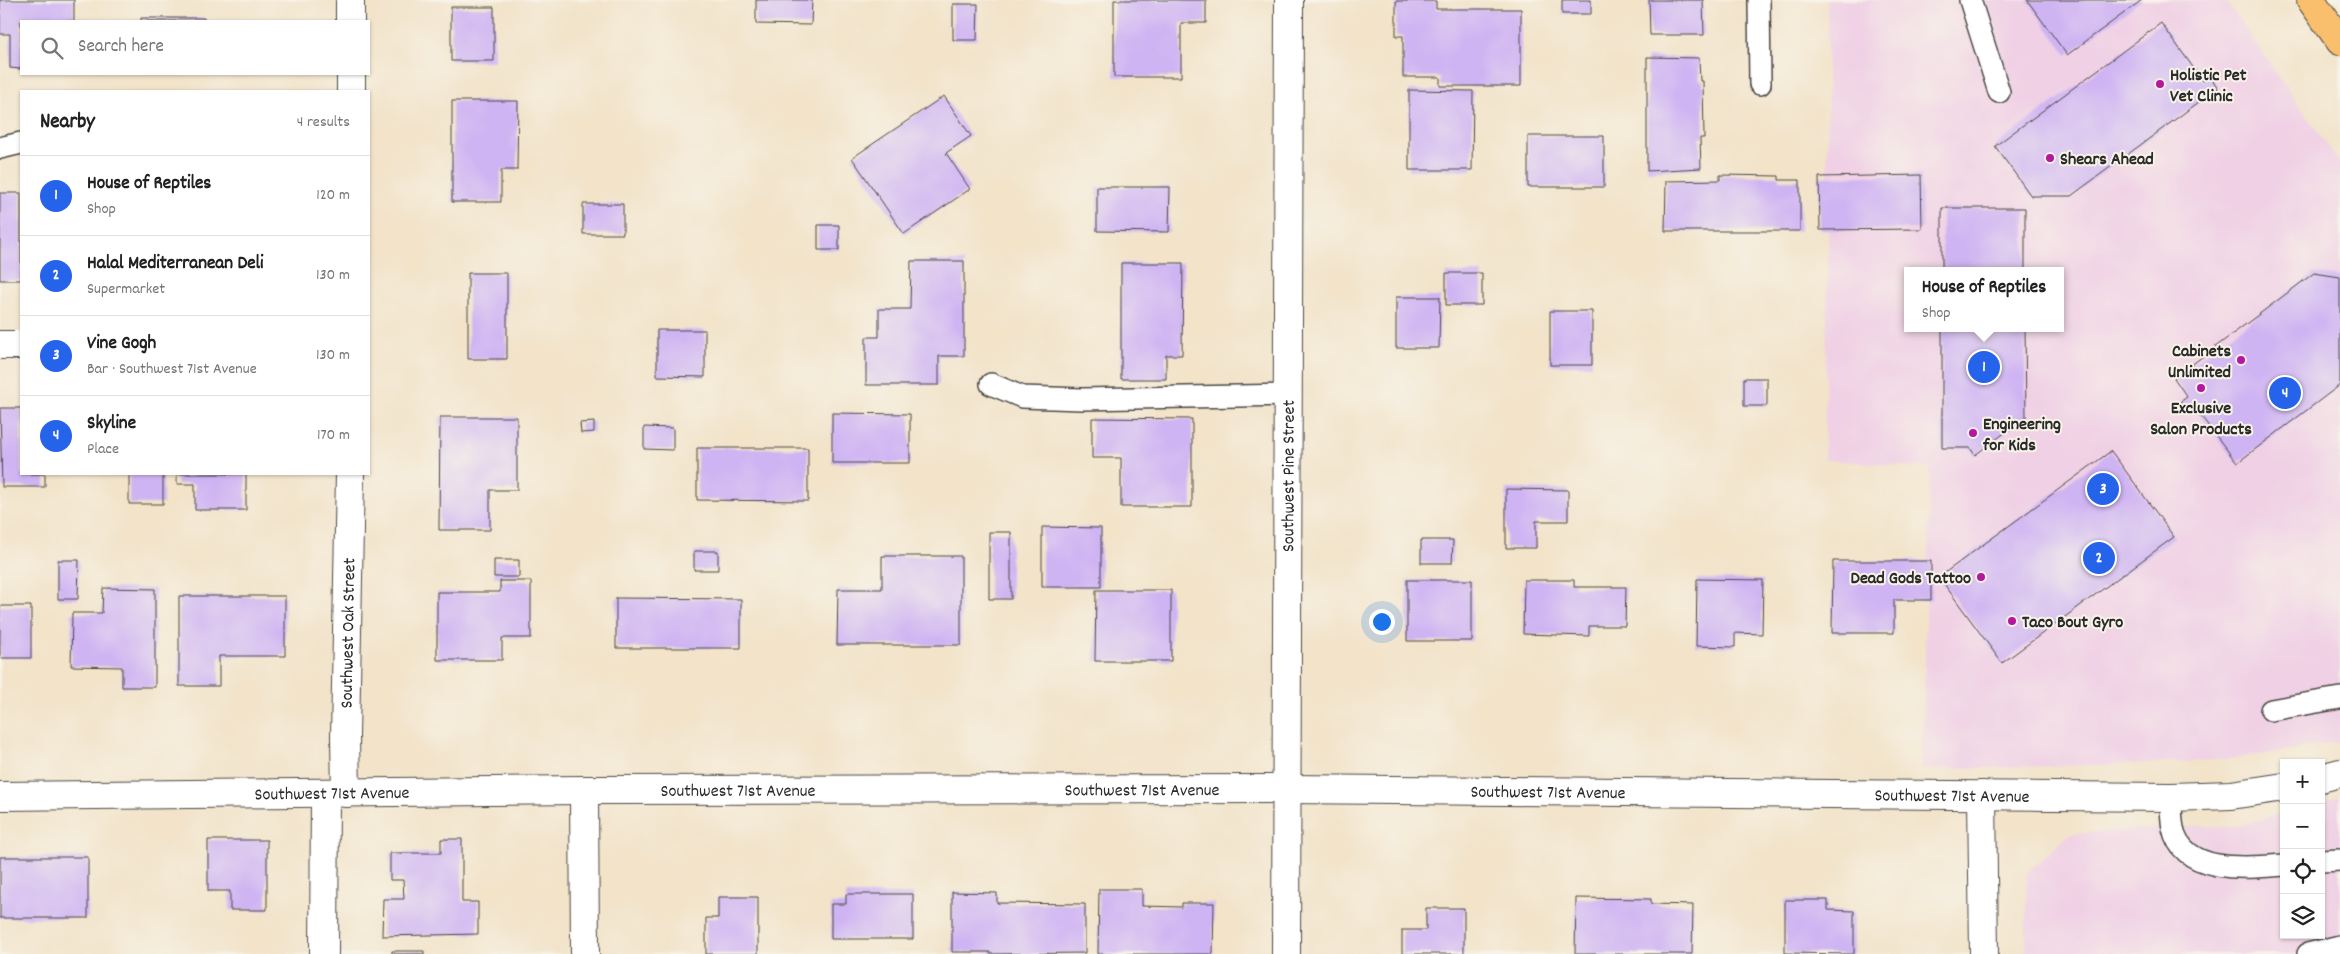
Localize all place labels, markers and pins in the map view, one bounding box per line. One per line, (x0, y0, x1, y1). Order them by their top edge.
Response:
place label: Holistic Pet Vet Clinic (2170, 64, 2247, 110)
marker: Holistic Pet Vet Clinic (2154, 78, 2166, 90)
place label: Shears Ahead (2060, 148, 2154, 173)
marker: Shears Ahead (2044, 152, 2056, 164)
place label: Cabinets Unlimited (2168, 340, 2231, 386)
pin: 1 (1968, 348, 2000, 386)
marker: Cabinets Unlimited (2235, 354, 2247, 366)
pin: 4 (2269, 374, 2301, 412)
marker: Exclusive Salon Products (2195, 382, 2207, 394)
place label: Exclusive Salon Products (2150, 397, 2252, 443)
place label: Engineering for Kids (1982, 413, 2061, 459)
marker: Engineering for Kids (1967, 427, 1979, 439)
pin: 3 (2087, 470, 2119, 508)
pin: 2 (2083, 539, 2115, 577)
place label: Dead Gods Tattoo (1851, 567, 1971, 592)
marker: Dead Gods Tattoo (1975, 571, 1987, 583)
place label: Taco Bout Gyro (2022, 611, 2123, 636)
marker: Taco Bout Gyro (2006, 615, 2018, 627)

